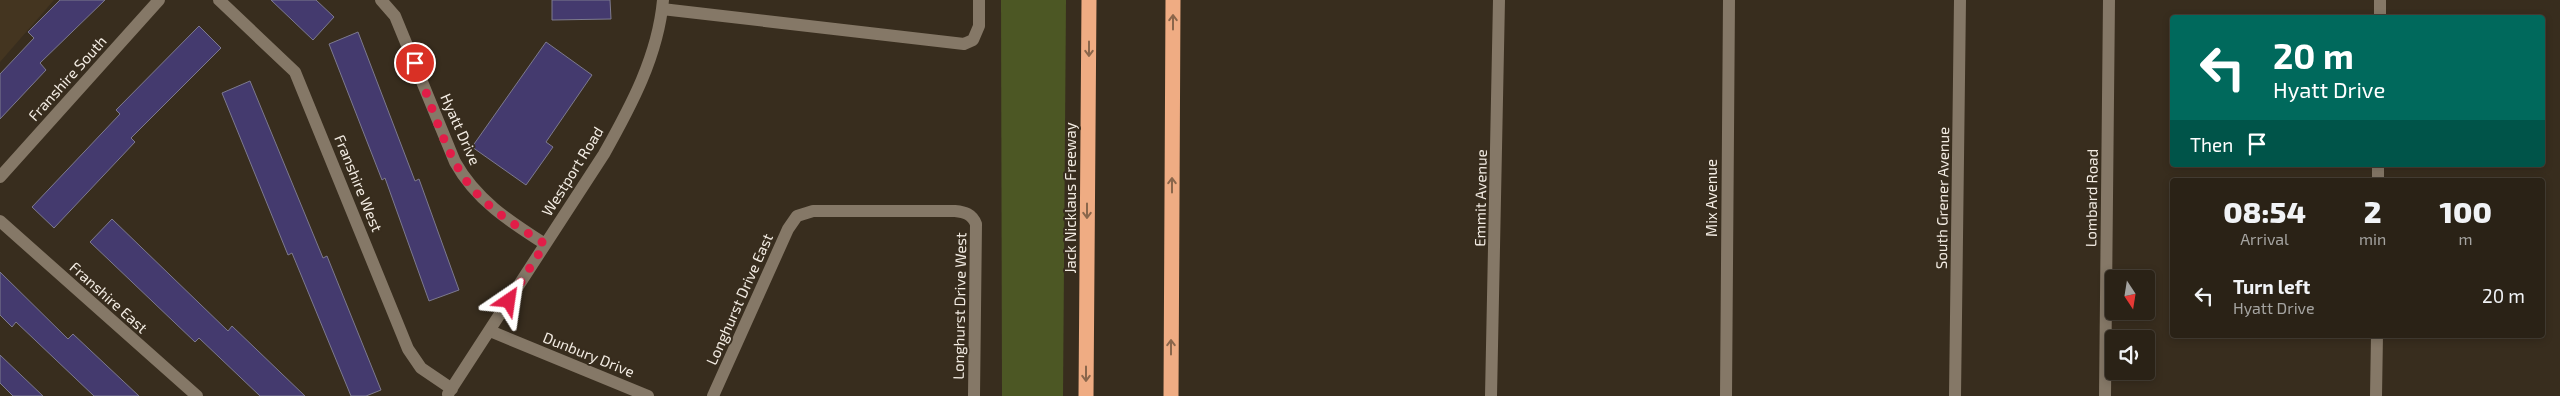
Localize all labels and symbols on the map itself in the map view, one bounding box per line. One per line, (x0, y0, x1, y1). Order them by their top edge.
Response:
one-way arrow (1168, 15, 1178, 31)
street label: Franshire South (24, 32, 110, 124)
one-way arrow (1084, 40, 1093, 56)
pin (394, 42, 436, 84)
street label: Hyatt Drive (437, 90, 485, 168)
street label: Jack Nicklaus Freeway (1061, 122, 1079, 274)
street label: Westport Road (537, 123, 607, 219)
street label: South Grener Avenue (1932, 127, 1952, 269)
street label: Franshire West (331, 132, 387, 234)
street label: Emmit Avenue (1470, 149, 1490, 247)
street label: Lombard Road (2081, 149, 2101, 247)
street label: Mix Avenue (1702, 159, 1720, 237)
one-way arrow (1167, 177, 1177, 194)
one-way arrow (1082, 202, 1092, 219)
street label: Longhurst Drive East (702, 230, 776, 368)
street label: Longhurst Drive West (949, 232, 969, 380)
street label: Franshire East (67, 258, 152, 337)
north arrow (2105, 270, 2155, 320)
position arrow (482, 274, 534, 326)
street label: Dunbury Drive (541, 328, 637, 380)
one-way arrow (1166, 340, 1176, 356)
one-way arrow (1081, 365, 1091, 381)

